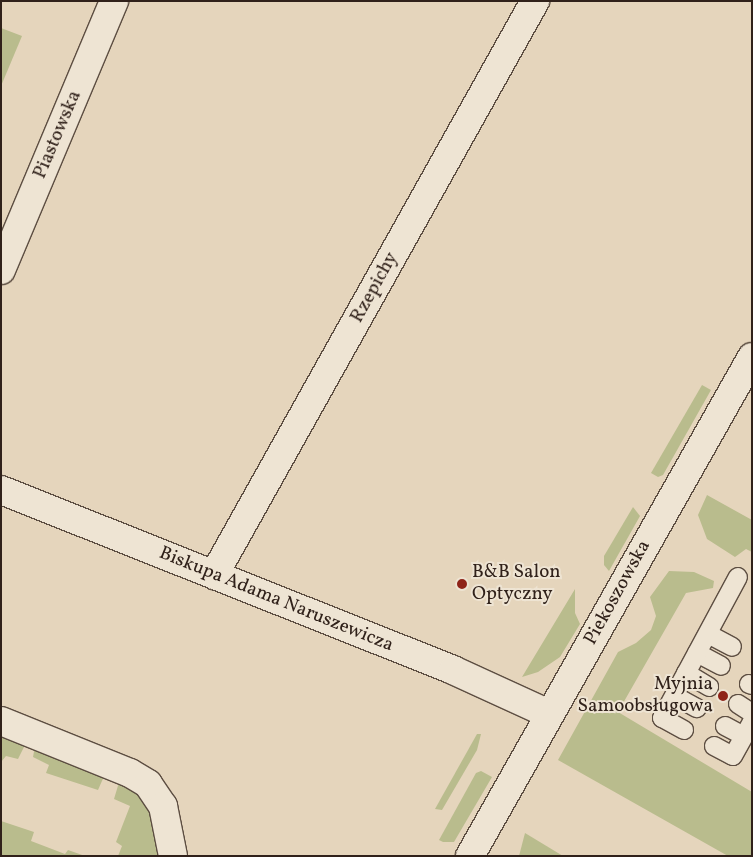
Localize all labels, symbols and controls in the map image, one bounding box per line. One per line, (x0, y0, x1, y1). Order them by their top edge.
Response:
street label: Piastowska (29, 88, 87, 182)
street label: Rzepichy (346, 249, 404, 327)
street label: Piekoszowska (580, 537, 656, 649)
street label: Biskupa Adama Naruszewicza (155, 542, 397, 658)
place label: B&B Salon Optyczny (472, 562, 561, 606)
marker: B&B Salon Optyczny (456, 578, 468, 590)
place label: Myjnia Samoobsługowa (577, 674, 713, 718)
marker: Myjnia Samoobsługowa (717, 690, 729, 702)

